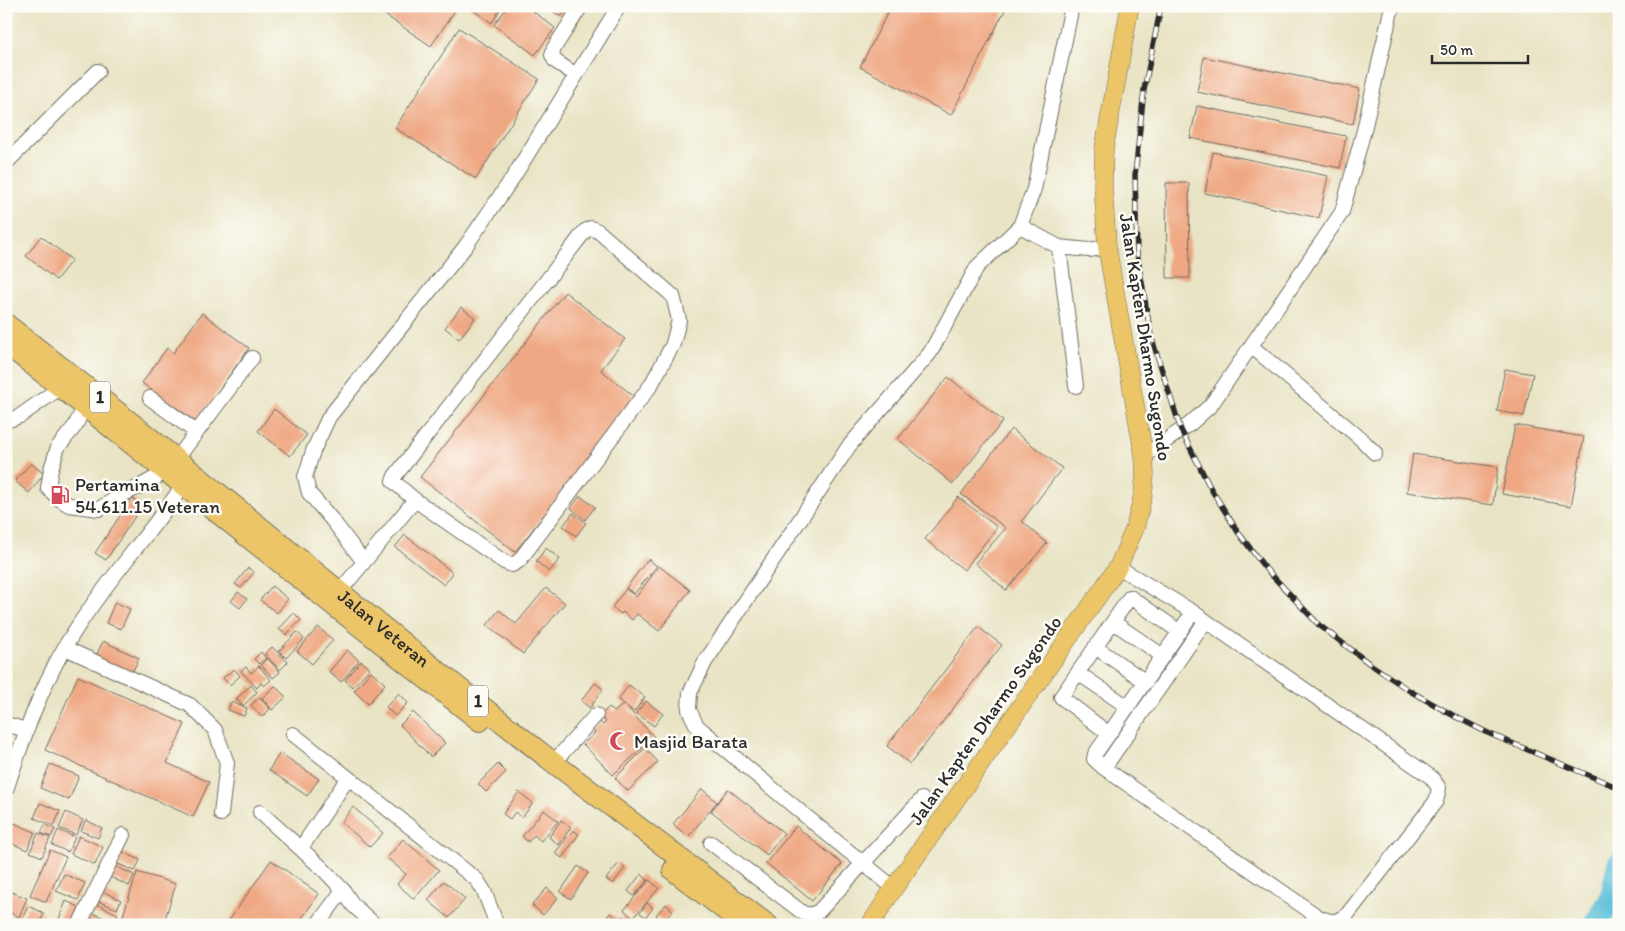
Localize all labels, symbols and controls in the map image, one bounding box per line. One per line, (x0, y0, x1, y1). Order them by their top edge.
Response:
scale bar (1432, 32, 1529, 64)
text: 50 m (1440, 41, 1473, 59)
street label: Jalan Kapten Dharmo Sugondo (1115, 212, 1176, 462)
road number: 1 (90, 382, 110, 412)
place label: Pertamina 54.611.15 Veteran (75, 473, 220, 518)
fuel station icon: Pertamina 54.611.15 Veteran (49, 484, 71, 506)
street label: Jalan Veteran (333, 584, 434, 672)
street label: Jalan Kapten Dharmo Sugondo (904, 611, 1067, 829)
road number: 1 (468, 686, 488, 716)
mosque icon: Masjid Barata (608, 730, 630, 752)
place label: Masjid Barata (634, 730, 748, 753)

